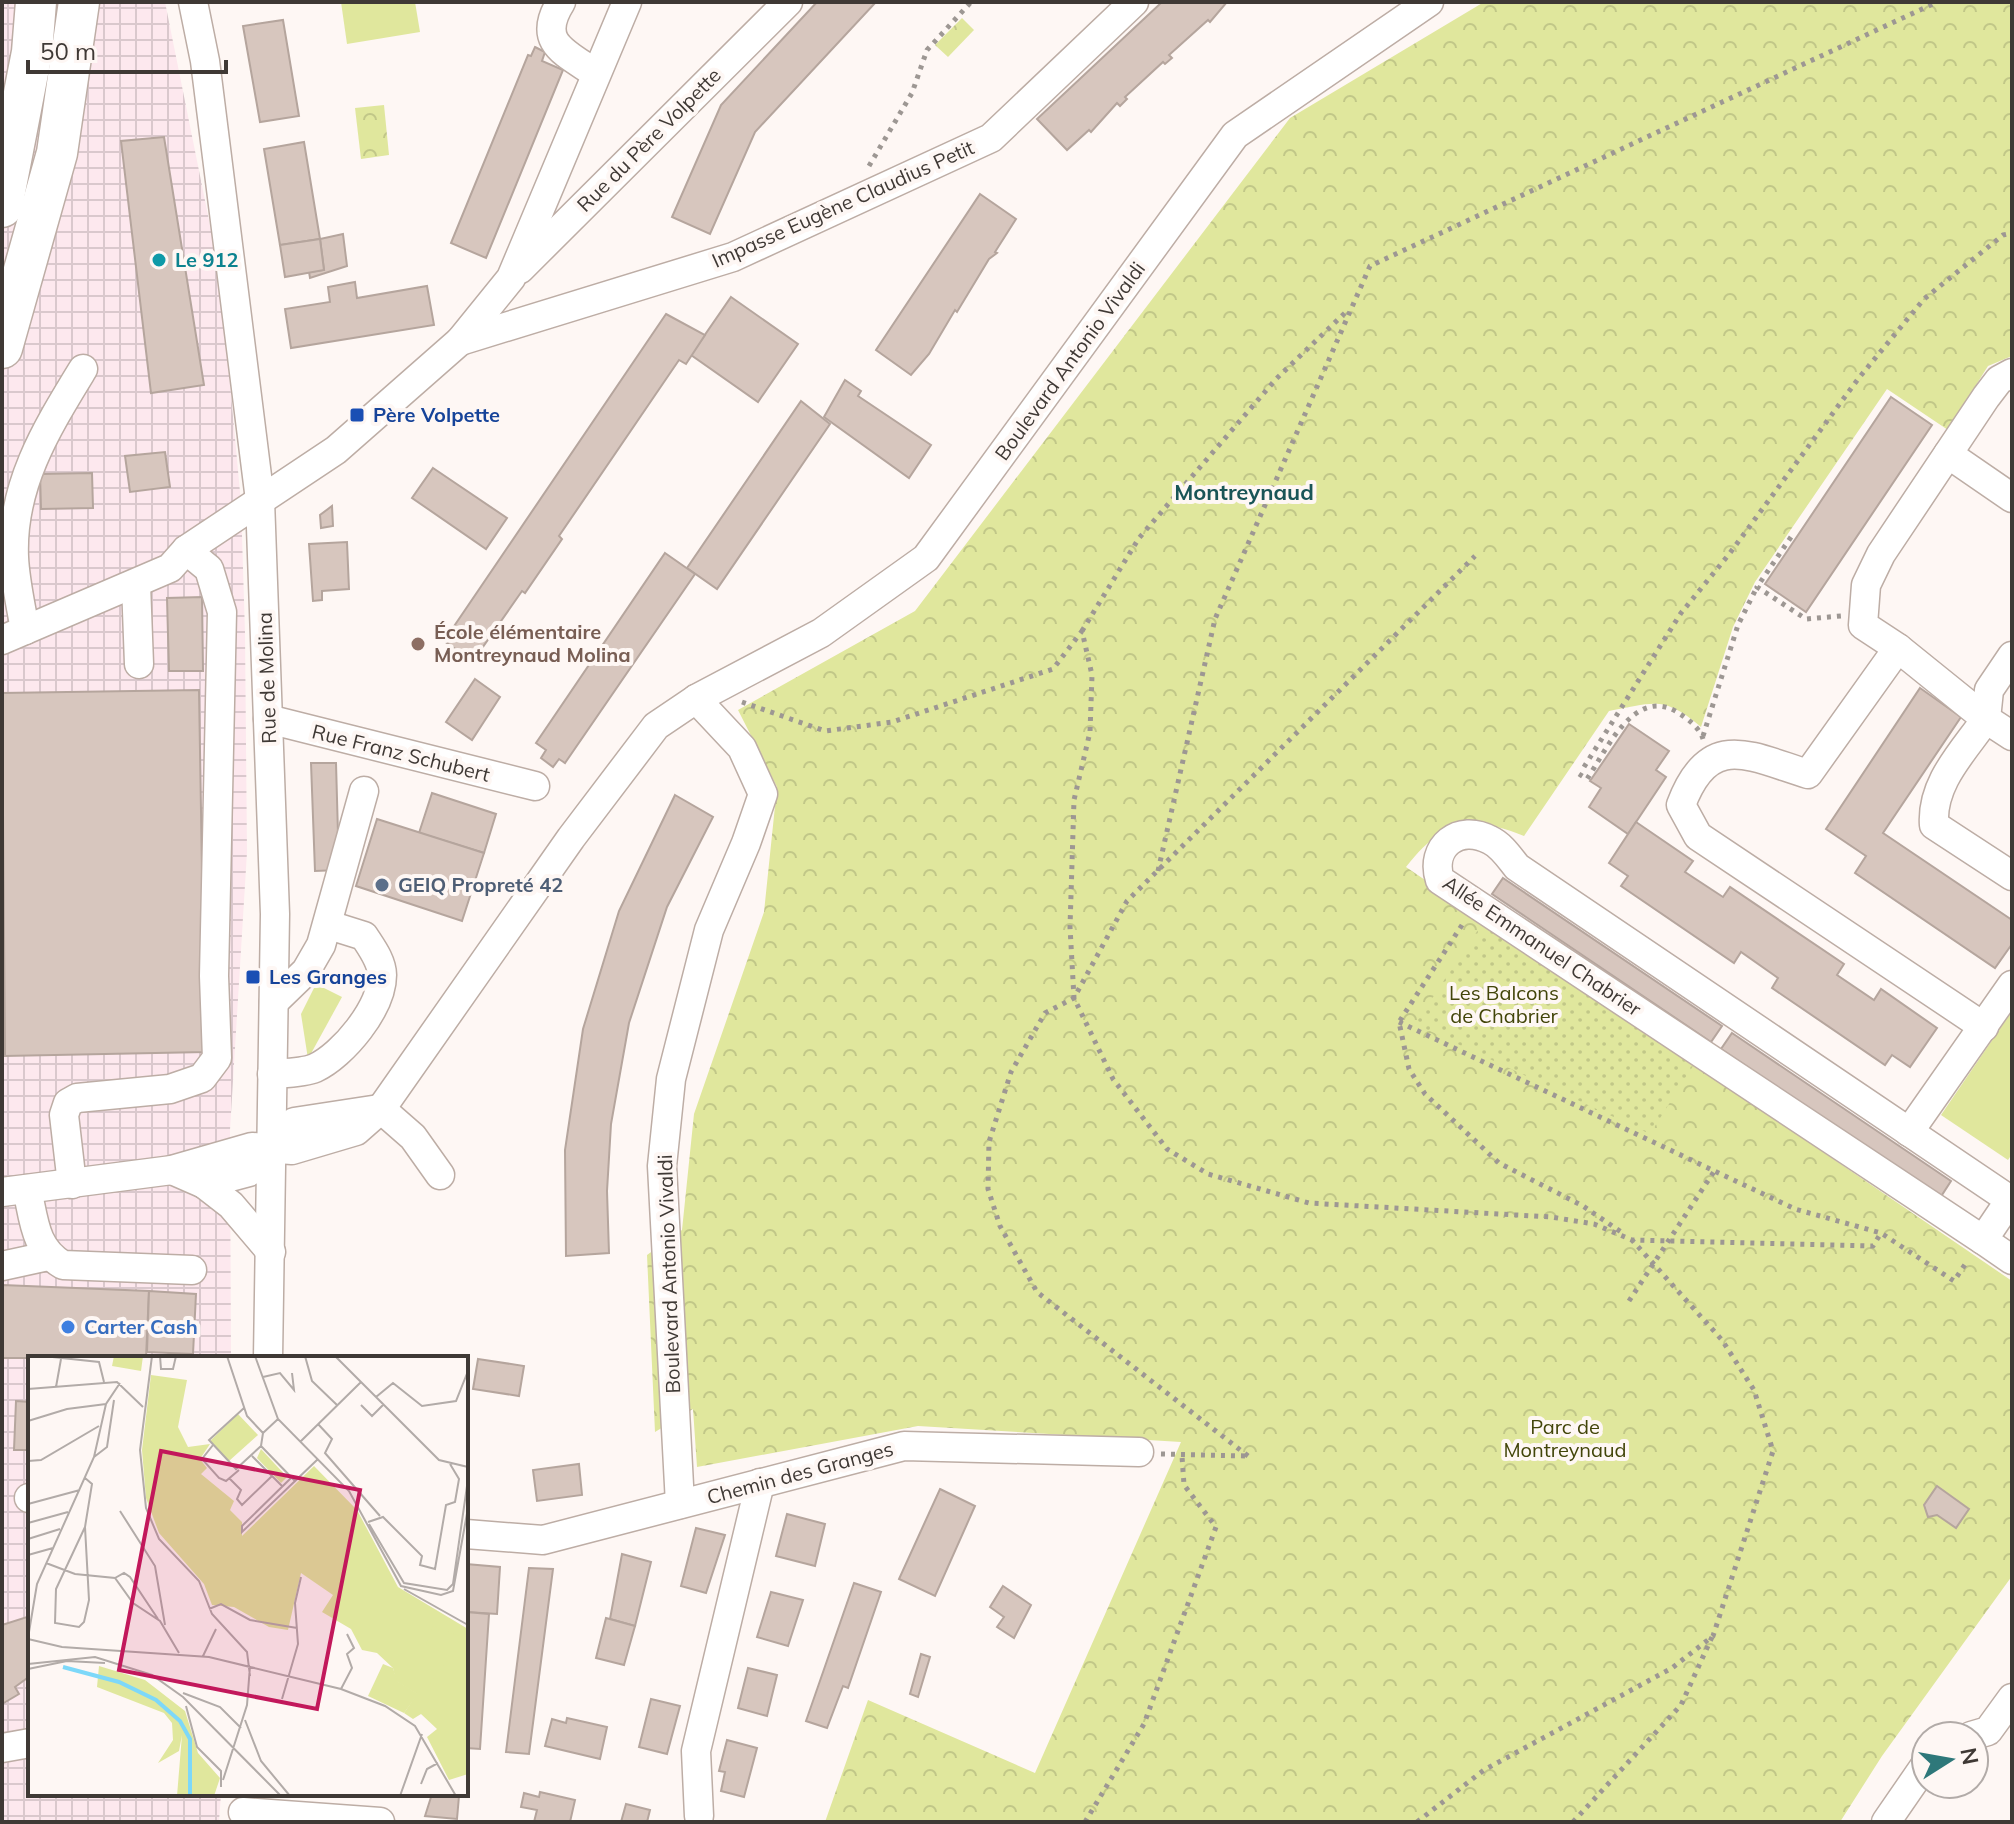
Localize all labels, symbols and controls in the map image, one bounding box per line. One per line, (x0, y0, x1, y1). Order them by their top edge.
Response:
scale bar (28, 24, 226, 74)
text: 50 m (40, 36, 96, 66)
street label: Rue du Père Volpette (571, 62, 726, 217)
street label: Impasse Eugène Claudius Petit (708, 134, 978, 273)
place label: Le 912 (175, 247, 239, 272)
marker: Le 912 (150, 251, 168, 269)
street label: Boulevard Antonio Vivaldi (989, 257, 1150, 465)
place label: Père Volpette (373, 402, 500, 427)
marker: Père Volpette (348, 406, 366, 424)
district label: Montreynaud (1174, 478, 1314, 506)
street label: Rue de Molina (252, 612, 281, 744)
place label: École élémentaire Montreynaud Molina (434, 619, 631, 667)
marker: École élémentaire Montreynaud Molina (409, 635, 427, 653)
street label: Rue Franz Schubert (310, 718, 493, 787)
street label: Allée Emmanuel Chabrier (1438, 870, 1647, 1022)
place label: GEIQ Propreté 42 (398, 872, 563, 897)
marker: GEIQ Propreté 42 (373, 876, 391, 894)
place label: Les Granges (269, 964, 387, 989)
marker: Les Granges (244, 968, 262, 986)
park label: Les Balcons de Chabrier (1449, 980, 1559, 1028)
street label: Boulevard Antonio Vivaldi (652, 1154, 685, 1394)
place label: Carter Cash (84, 1314, 198, 1339)
marker: Carter Cash (59, 1318, 77, 1336)
inset map (28, 1356, 468, 1796)
park label: Parc de Montreynaud (1503, 1414, 1627, 1462)
street label: Chemin des Granges (704, 1436, 896, 1509)
north arrow (1910, 1720, 1990, 1800)
text: N (1954, 1745, 1985, 1767)

